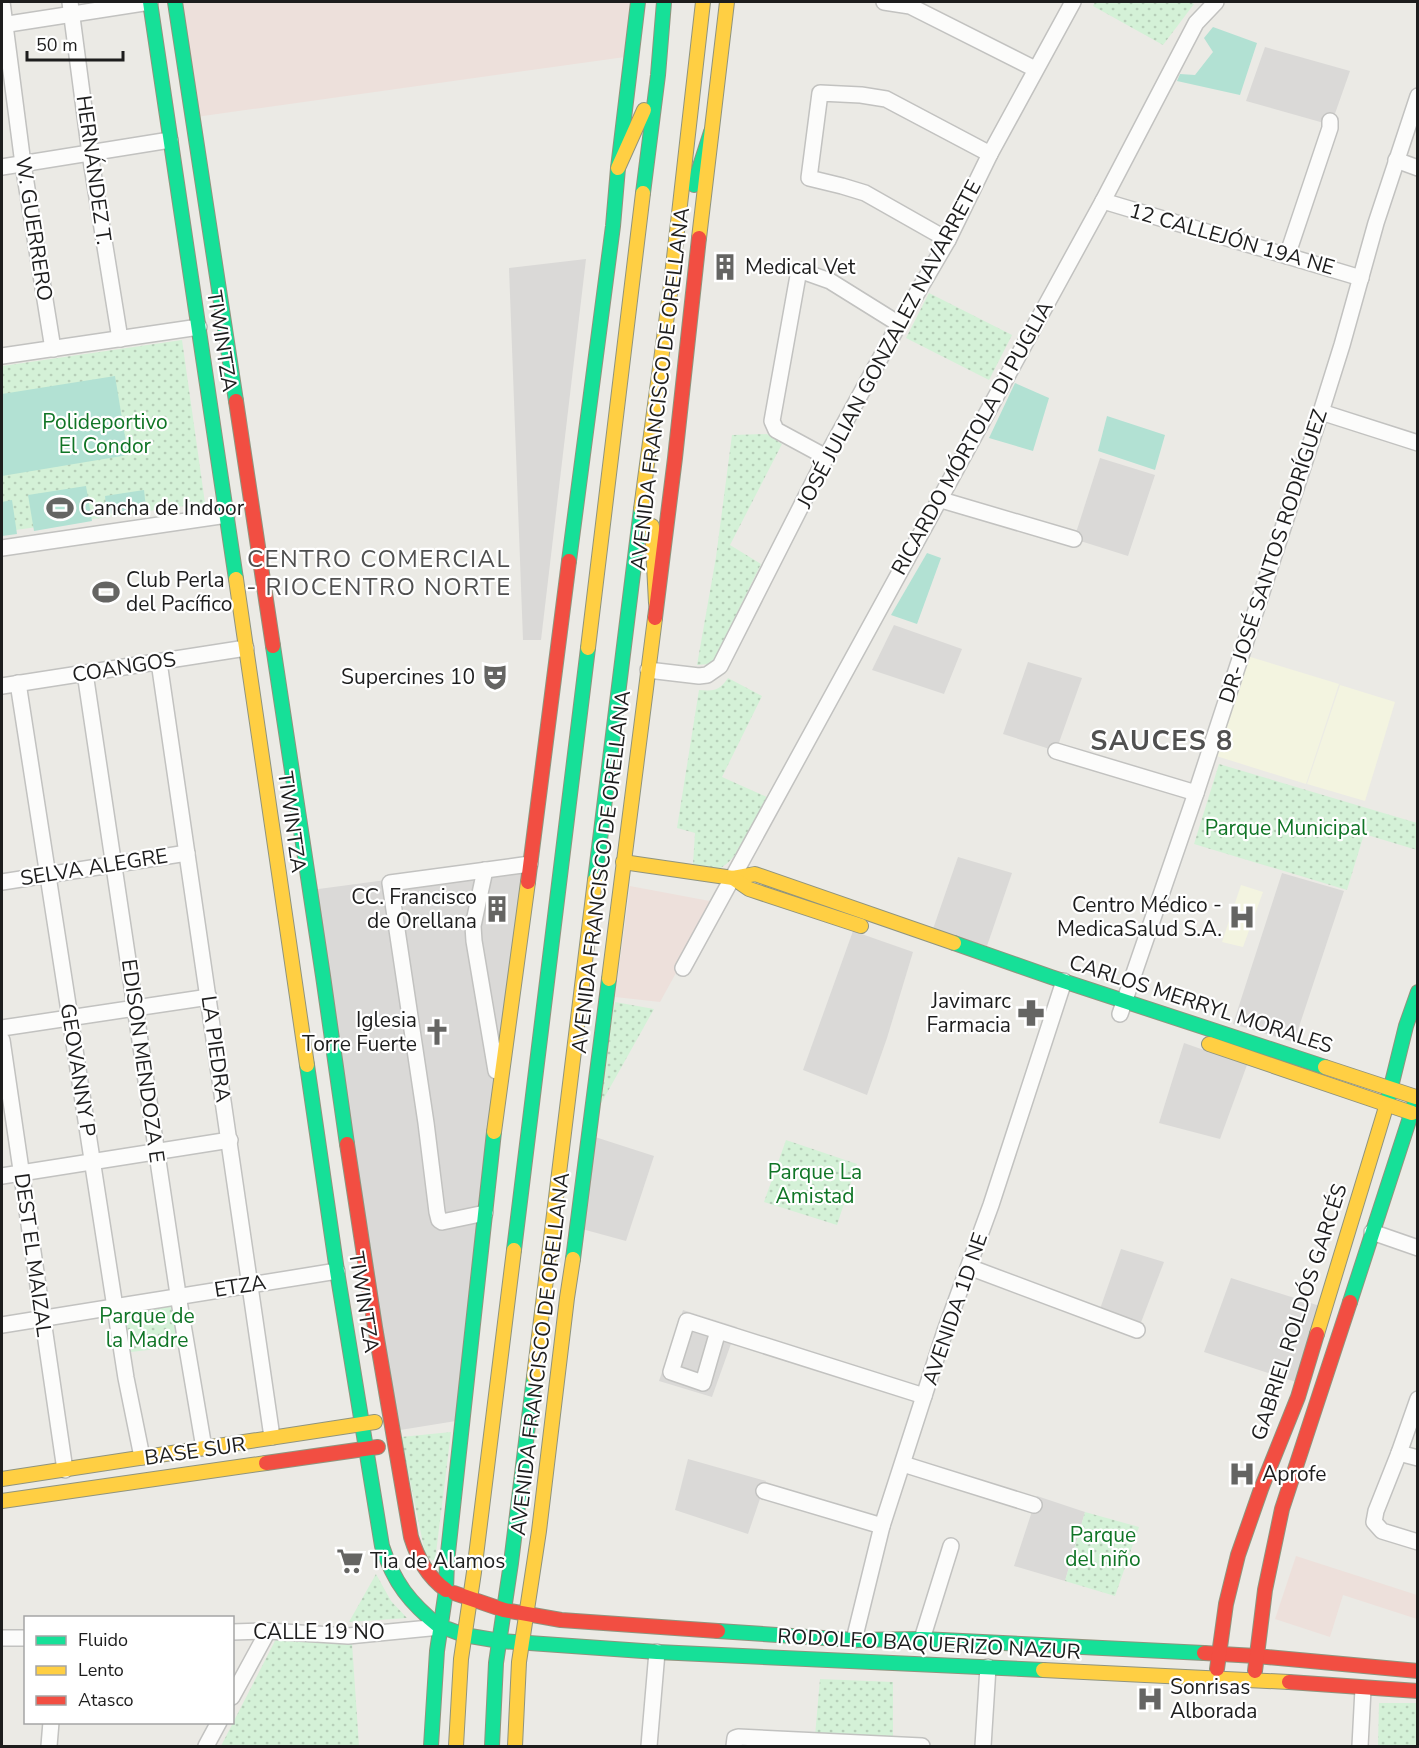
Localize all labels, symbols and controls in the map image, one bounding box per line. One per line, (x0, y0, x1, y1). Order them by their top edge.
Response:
scale bar (27, 24, 123, 62)
text: 50 m (36, 33, 78, 57)
street label: HERNÁNDEZ T. (70, 94, 118, 246)
street label: W. GUERRERO (9, 155, 59, 303)
street label: JOSÉ JULIAN GONZALEZ NAVARRETE (790, 175, 988, 514)
street label: 12 CALLEJÓN 19A NE (1126, 196, 1338, 282)
street label: AVENIDA FRANCISCO DE ORELLANA (624, 206, 696, 572)
building icon: Medical Vet (710, 252, 740, 282)
place label: Medical Vet (745, 253, 856, 281)
street label: TIWINTZA (200, 288, 244, 394)
street label: RICARDO MÓRTOLA DI PUGLIA (885, 296, 1059, 580)
street label: DR- JOSÉ SANTOS RODRÍGUEZ (1212, 406, 1334, 706)
park label: Polideportivo El Condor (42, 408, 168, 460)
sports icon: Cancha de Indoor (45, 493, 75, 523)
place label: Cancha de Indoor (80, 494, 245, 522)
district label: CENTRO COMERCIAL - RIOCENTRO NORTE (246, 543, 512, 603)
place label: Club Perla del Pacífico (126, 566, 232, 618)
sports icon: Club Perla del Pacífico (91, 577, 121, 607)
street label: COANGOS (70, 645, 178, 689)
theatre icon: Supercines 10 (480, 662, 510, 692)
place label: Supercines 10 (341, 663, 475, 691)
street label: AVENIDA FRANCISCO DE ORELLANA (565, 689, 637, 1055)
district label: SAUCES 8 (1090, 723, 1234, 760)
street label: TIWINTZA (271, 770, 313, 874)
park label: Parque Municipal (1205, 814, 1368, 842)
street label: SELVA ALEGRE (18, 842, 170, 892)
place label: CC. Francisco de Orellana (351, 883, 477, 935)
place label: Centro Médico - MedicaSalud S.A. (1057, 891, 1222, 943)
building icon: CC. Francisco de Orellana (482, 894, 512, 924)
hospital icon: Centro Médico - MedicaSalud S.A. (1227, 902, 1257, 932)
street label: CARLOS MERRYL MORALES (1066, 948, 1336, 1060)
street label: EDISON MENDOZA E (115, 957, 171, 1165)
place label: Javimarc Farmacia (926, 987, 1011, 1039)
street label: LA PIEDRA (195, 994, 237, 1104)
pharmacy icon: Javimarc Farmacia (1016, 998, 1046, 1028)
street label: GEOVANNY P (54, 1002, 102, 1138)
place label: Iglesia Torre Fuerte (302, 1006, 417, 1058)
church icon: Iglesia Torre Fuerte (422, 1017, 452, 1047)
park label: Parque La Amistad (768, 1158, 862, 1210)
street label: DEST EL MAIZAL (8, 1171, 58, 1339)
street label: AVENIDA FRANCISCO DE ORELLANA (504, 1171, 576, 1537)
street label: GABRIEL ROLDÓS GARCÉS (1244, 1180, 1354, 1444)
street label: AVENIDA 1D NE (916, 1229, 994, 1389)
street label: TIWINTZA (342, 1249, 386, 1355)
street label: ETZA (212, 1268, 268, 1304)
park label: Parque de la Madre (99, 1302, 195, 1354)
street label: BASE SUR (143, 1430, 247, 1472)
hospital icon: Aprofe (1227, 1459, 1257, 1489)
place label: Aprofe (1262, 1460, 1326, 1488)
park label: Parque del niño (1065, 1521, 1141, 1573)
supermarket icon: Tia de Alamos (335, 1546, 365, 1576)
place label: Tia de Alamos (370, 1547, 505, 1575)
legend (24, 1616, 234, 1724)
street label: CALLE 19 NO (253, 1618, 385, 1646)
street label: RODOLFO BAQUERIZO NAZUR (777, 1622, 1081, 1666)
text: Fluido (78, 1628, 128, 1652)
text: Lento (78, 1658, 124, 1682)
place label: Sonrisas Alborada (1170, 1673, 1257, 1725)
hospital icon: Sonrisas Alborada (1135, 1684, 1165, 1714)
text: Atasco (78, 1688, 134, 1712)

